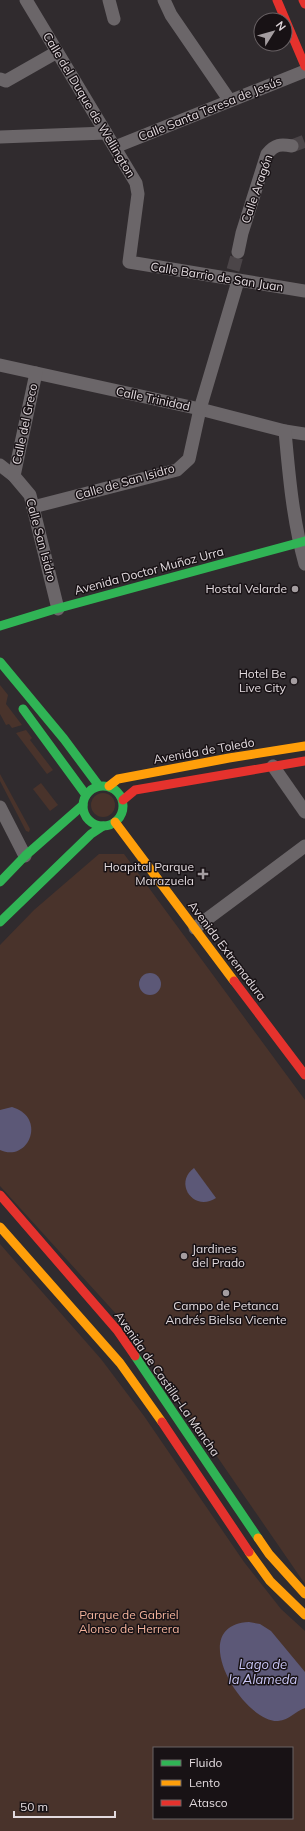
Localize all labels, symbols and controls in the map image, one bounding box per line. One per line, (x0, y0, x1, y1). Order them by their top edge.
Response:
north arrow (253, 12, 293, 52)
text: N (273, 18, 289, 34)
street label: Calle del Duque de Wellington (40, 29, 139, 180)
street label: Calle Santa Teresa de Jesús (136, 73, 284, 144)
street label: Calle Aragón (238, 152, 275, 225)
street label: Calle Barrio de San Juan (150, 259, 285, 294)
street label: Calle del Greco (9, 382, 40, 466)
street label: Calle Trinidad (115, 383, 192, 414)
street label: Calle de San Isidro (74, 460, 176, 503)
street label: Calle San Isidro (23, 497, 60, 583)
street label: Avenida Doctor Muñoz Urra (73, 543, 225, 598)
place label: Hostal Velarde (205, 581, 287, 596)
marker: Hostal Velarde (290, 584, 300, 594)
place label: Hotel Be Live City (239, 666, 287, 695)
marker: Hotel Be Live City (289, 676, 299, 686)
street label: Avenida de Toledo (152, 734, 256, 767)
place label: Hoapital Parque Marazuela (104, 859, 194, 888)
marker: Hoapital Parque Marazuela (197, 868, 209, 880)
street label: Avenida Extremadura (185, 898, 270, 1003)
place label: Jardines del Prado (192, 1241, 245, 1270)
marker: Jardines del Prado (179, 1251, 189, 1261)
marker: Campo de Petanca Andrés Bielsa Vicente (221, 1288, 231, 1298)
place label: Campo de Petanca Andrés Bielsa Vicente (166, 1298, 286, 1327)
street label: Avenida de Castilla-La Mancha (112, 1308, 223, 1459)
park label: Parque de Gabriel Alonso de Herrera (79, 1607, 179, 1636)
water label: Lago de la Alameda (229, 1656, 298, 1687)
legend (153, 1747, 293, 1819)
text: Fluido (189, 1755, 223, 1770)
text: Lento (189, 1775, 220, 1790)
scale bar (14, 1793, 115, 1819)
text: Atasco (189, 1795, 228, 1810)
text: 50 m (20, 1799, 48, 1814)

